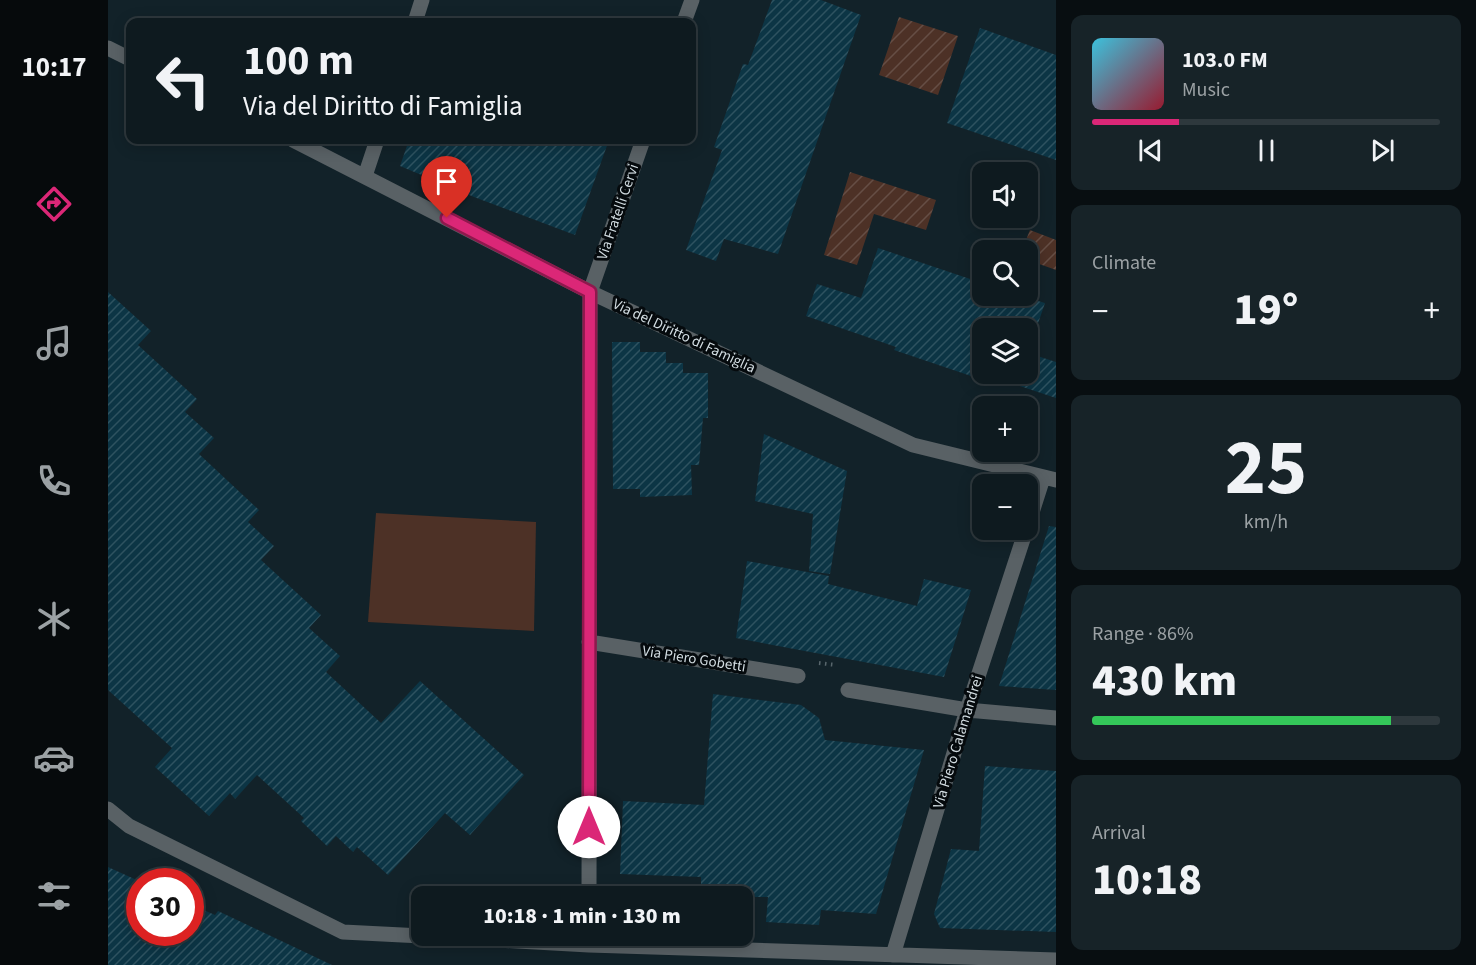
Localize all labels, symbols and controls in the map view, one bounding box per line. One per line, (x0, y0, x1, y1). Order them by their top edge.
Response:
text: 100 m (243, 31, 354, 91)
icon: left (144, 42, 222, 120)
text: 103.0 FM (1182, 44, 1268, 76)
text: 10:17 (21, 48, 87, 87)
text: Music (1182, 76, 1230, 104)
text: Via del Diritto di Famiglia (243, 87, 523, 126)
icon: previous (1134, 134, 1167, 167)
icon: pause (1250, 134, 1283, 167)
icon: next (1366, 134, 1399, 167)
pin (421, 156, 472, 218)
street label: Via Fratelli Cervi (592, 161, 644, 263)
map controls (972, 162, 1038, 540)
button: sound (972, 162, 1038, 228)
icon: arrive (430, 165, 463, 198)
icon: directions (33, 183, 75, 225)
button: search (972, 240, 1038, 306)
text: Climate (1092, 249, 1156, 277)
text: 19° (1234, 278, 1298, 342)
text: − (1092, 288, 1108, 335)
text: + (1424, 288, 1440, 335)
street label: Via del Diritto di Famiglia (609, 294, 759, 378)
button: layers (972, 318, 1038, 384)
icon: music (33, 322, 75, 364)
button: + (972, 396, 1038, 462)
text: 25 (1225, 413, 1307, 524)
icon: phone (33, 460, 75, 502)
button: − (972, 474, 1038, 540)
text: km/h (1244, 508, 1288, 536)
icon: climate (33, 598, 75, 640)
text: Range · 86% (1092, 620, 1193, 648)
street label: Via Piero Gobetti (641, 640, 747, 678)
text: 430 km (1092, 649, 1237, 713)
street label: Via Piero Calamandrei (928, 673, 988, 811)
icon: car (33, 737, 75, 779)
position arrow (557, 795, 621, 859)
text: Arrival (1092, 819, 1146, 847)
text: 10:18 (1092, 848, 1202, 912)
speed limit sign: 30 (126, 868, 204, 946)
icon: filters (33, 875, 75, 917)
text: 10:18 · 1 min · 130 m (483, 900, 681, 932)

